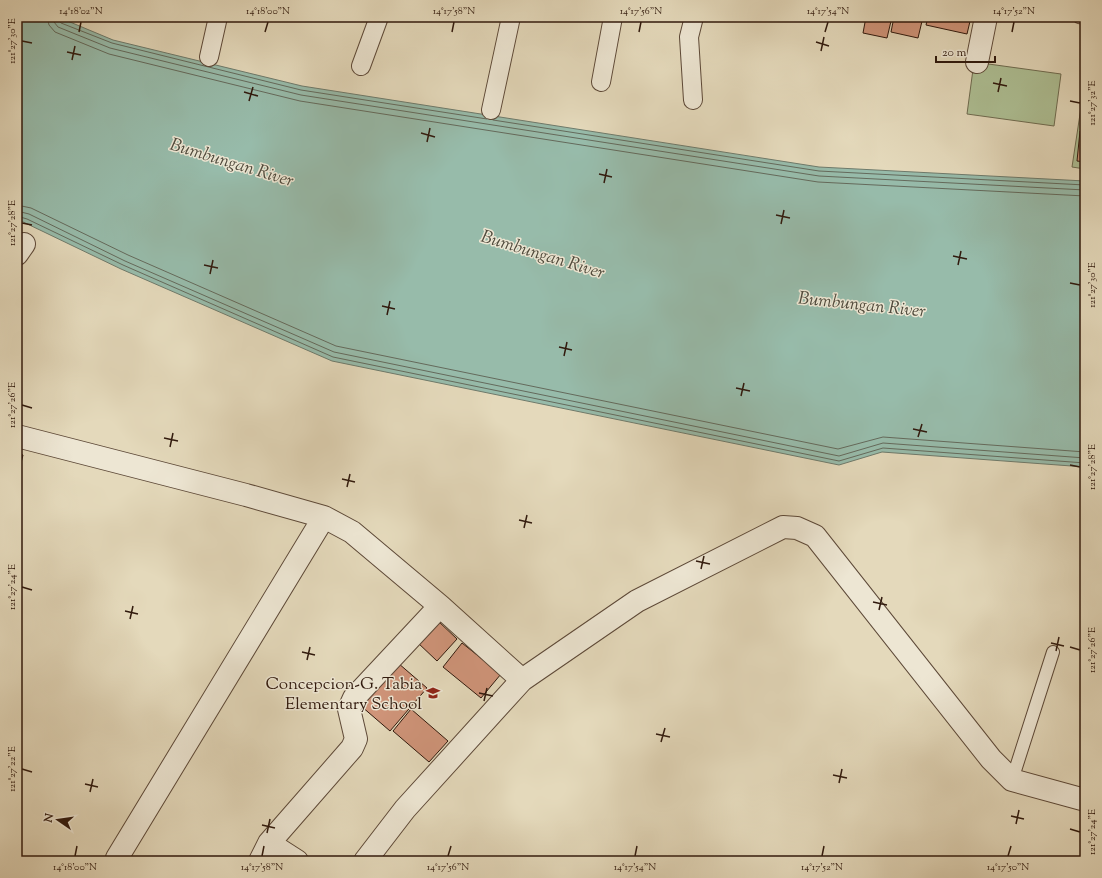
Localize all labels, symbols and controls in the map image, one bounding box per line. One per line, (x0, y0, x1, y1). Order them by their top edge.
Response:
text: 14°18'02"N (59, 4, 103, 19)
text: 14°18'00"N (246, 4, 290, 19)
text: 14°17'58"N (433, 4, 475, 19)
text: 14°17'56"N (620, 4, 662, 19)
text: 14°17'54"N (807, 4, 849, 19)
text: 14°17'52"N (993, 4, 1035, 19)
text: 121°27'30"E (5, 18, 20, 64)
scale bar (936, 38, 995, 64)
text: 20 m (942, 44, 967, 62)
text: 121°27'32"E (1085, 80, 1100, 126)
water label: Bumbungan River (166, 133, 297, 195)
text: 121°27'28"E (5, 200, 20, 246)
water label: Bumbungan River (477, 225, 608, 287)
text: 121°27'30"E (1085, 262, 1100, 308)
water label: Bumbungan River (797, 286, 928, 326)
text: 121°27'26"E (5, 382, 20, 428)
text: 121°27'28"E (1085, 444, 1100, 490)
text: 121°27'24"E (5, 564, 20, 610)
text: 121°27'26"E (1085, 627, 1100, 673)
place label: Concepcion-G. Tabia Elementary School (265, 673, 422, 717)
school or university icon: Concepcion-G. Tabia Elementary School (425, 685, 441, 701)
text: 121°27'22"E (5, 746, 20, 792)
north arrow (38, 800, 78, 840)
text: 121°27'24"E (1085, 809, 1100, 855)
text: N (40, 812, 58, 825)
text: 14°18'00"N (53, 860, 97, 875)
text: 14°17'58"N (241, 860, 283, 875)
text: 14°17'56"N (427, 860, 469, 875)
text: 14°17'54"N (614, 860, 656, 875)
text: 14°17'52"N (801, 860, 843, 875)
text: 14°17'50"N (987, 860, 1029, 875)

